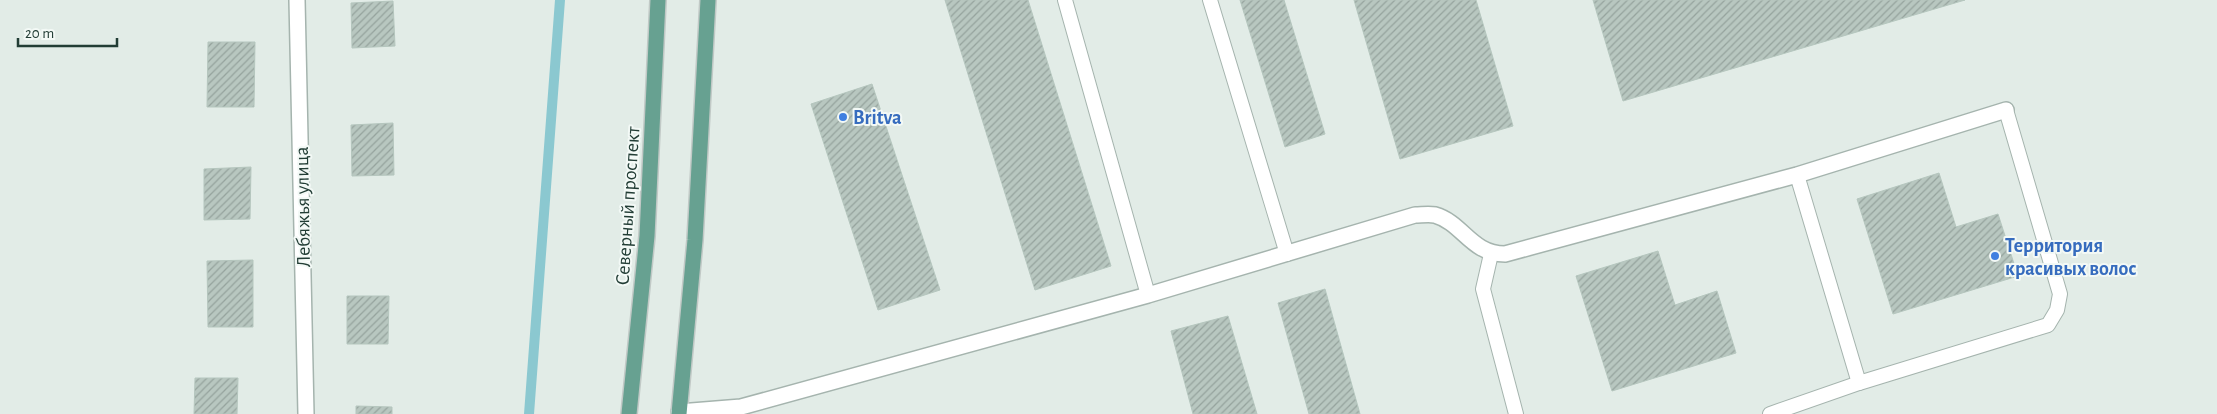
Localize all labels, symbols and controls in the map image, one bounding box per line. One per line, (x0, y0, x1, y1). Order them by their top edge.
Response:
scale bar (18, 15, 116, 47)
text: 20 m (25, 26, 54, 41)
place label: Britva (853, 108, 902, 128)
marker: Britva (837, 111, 849, 123)
street label: Северный проспект (612, 125, 644, 286)
street label: Лебяжья улица (292, 146, 314, 268)
place label: Территория красивых волос (2005, 236, 2136, 279)
marker: Территория красивых волос (1989, 250, 2001, 262)

